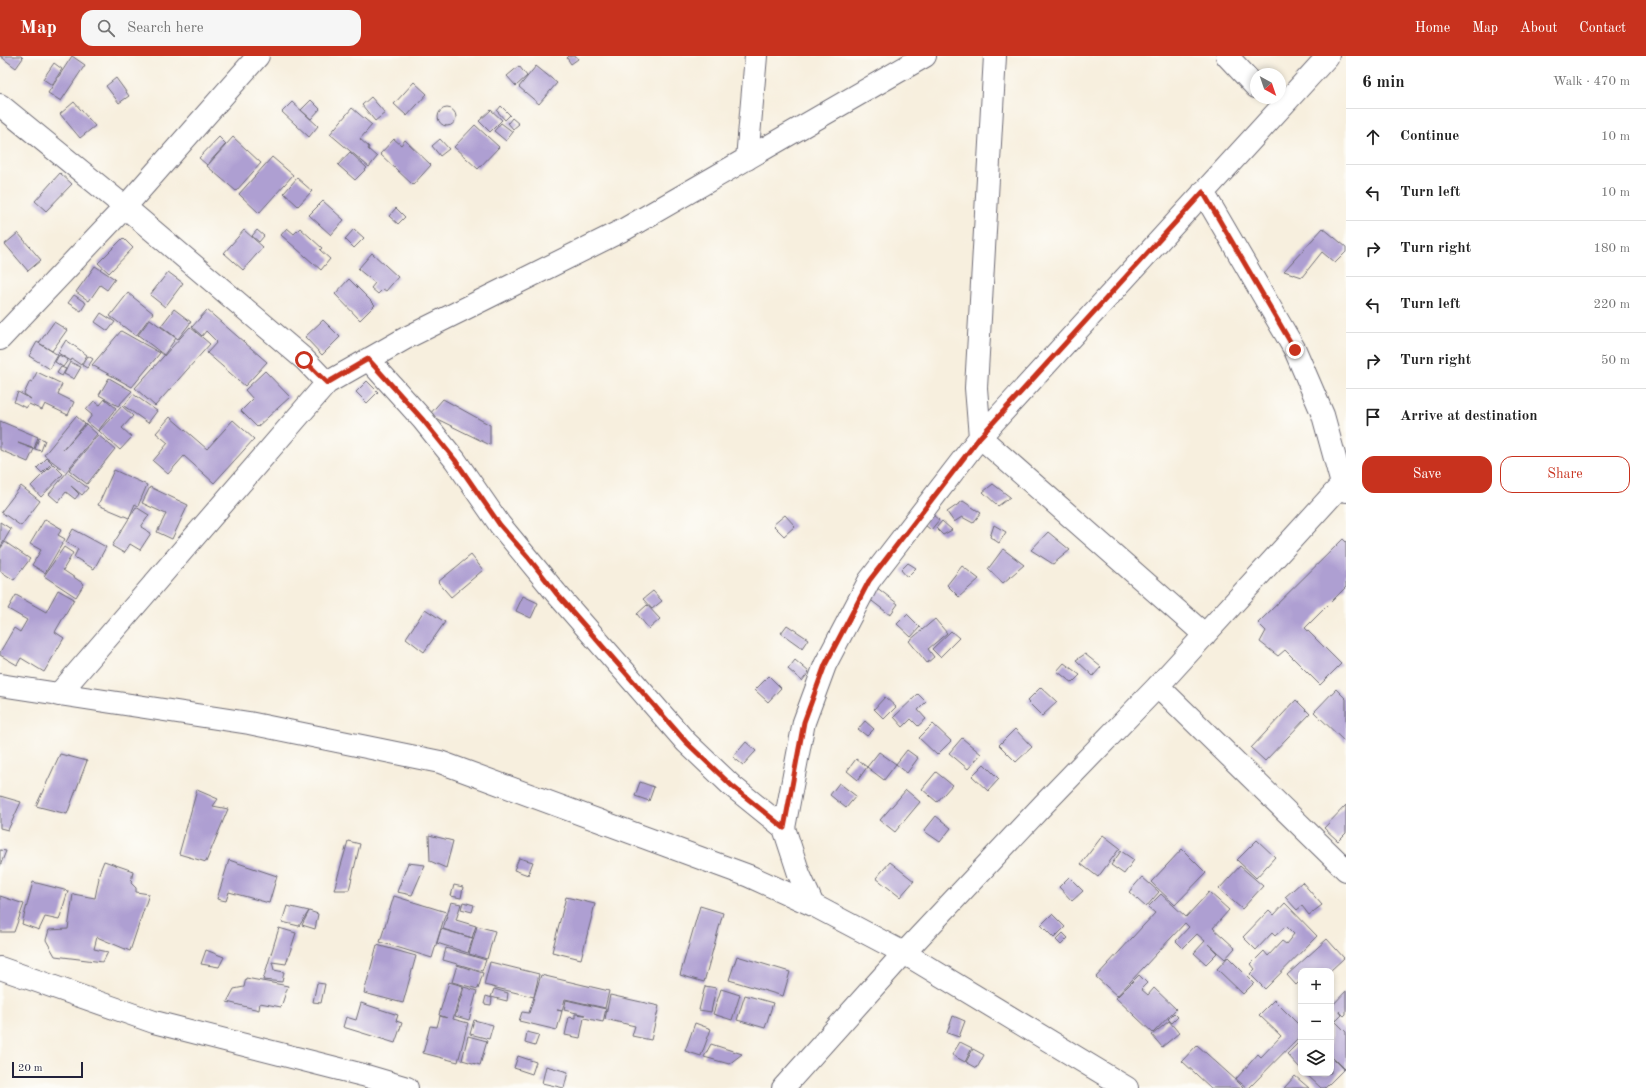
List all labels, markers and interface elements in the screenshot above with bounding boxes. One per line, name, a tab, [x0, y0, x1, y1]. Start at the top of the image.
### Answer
search box	[81, 10, 361, 46]
icon: search	[95, 17, 117, 39]
text: Map	[20, 19, 57, 38]
text: Search here	[127, 21, 204, 36]
text: Home	[1415, 21, 1450, 35]
text: Map	[1472, 21, 1498, 35]
text: About	[1520, 21, 1557, 35]
text: Contact	[1579, 21, 1626, 35]
north arrow	[1250, 68, 1286, 104]
text: 6 min	[1362, 74, 1405, 91]
text: Walk · 470 m	[1553, 75, 1630, 88]
icon: ahead	[1362, 126, 1384, 148]
text: Continue	[1400, 129, 1459, 144]
text: 10 m	[1601, 130, 1630, 143]
icon: left	[1362, 182, 1384, 204]
text: Turn left	[1400, 185, 1460, 200]
text: 10 m	[1601, 186, 1630, 199]
icon: right	[1362, 238, 1384, 260]
text: Turn right	[1400, 241, 1471, 256]
text: 180 m	[1593, 242, 1630, 255]
icon: left	[1362, 294, 1384, 316]
text: Turn left	[1400, 297, 1460, 312]
text: 220 m	[1593, 298, 1630, 311]
route end	[1286, 341, 1304, 359]
icon: right	[1362, 350, 1384, 372]
route start	[295, 351, 313, 369]
text: Turn right	[1400, 353, 1471, 368]
text: 50 m	[1601, 354, 1630, 367]
icon: arrive	[1362, 406, 1384, 428]
text: Arrive at destination	[1400, 409, 1538, 424]
button: Save	[1362, 456, 1492, 493]
button: Share	[1500, 456, 1630, 493]
map controls	[1298, 968, 1334, 1076]
button: +	[1298, 968, 1334, 1004]
button: −	[1298, 1004, 1334, 1040]
button: layers	[1298, 1040, 1334, 1076]
scale bar	[12, 1060, 83, 1079]
text: 20 m	[18, 1063, 43, 1074]

